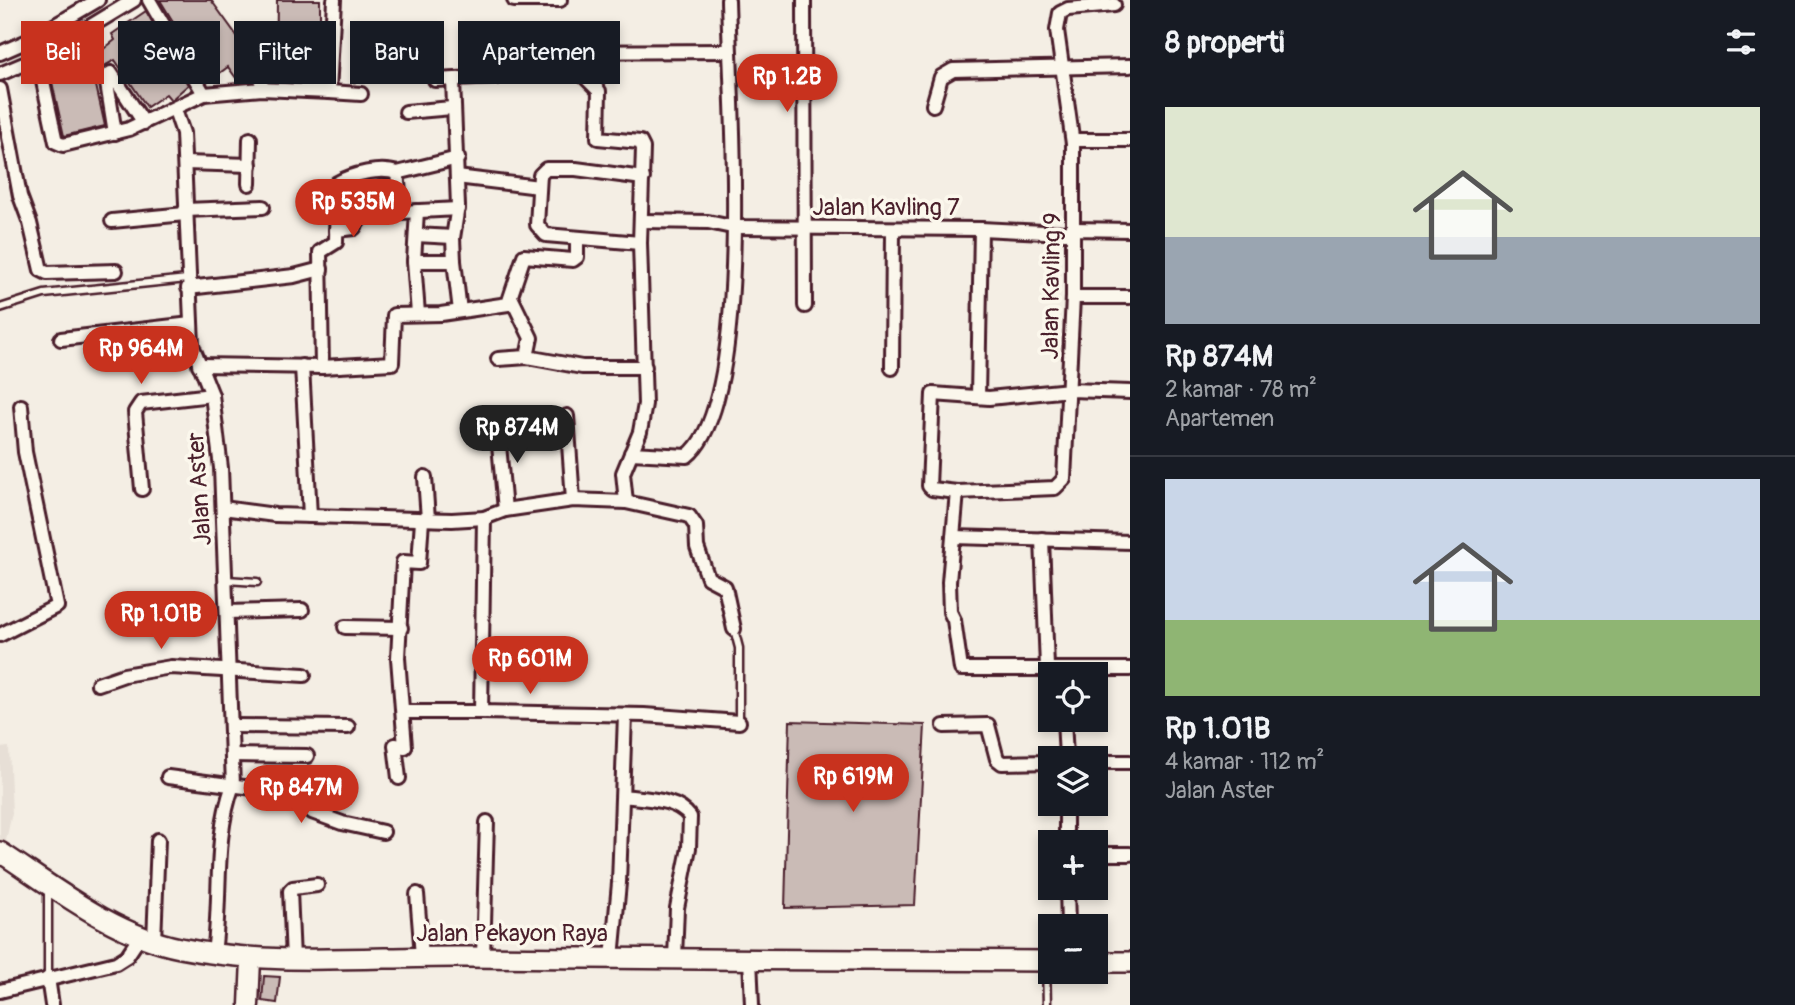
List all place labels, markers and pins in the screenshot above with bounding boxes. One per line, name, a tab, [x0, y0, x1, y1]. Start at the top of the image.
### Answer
pin: Rp 1.2B	[722, 54, 852, 114]
pin: Rp 535M	[288, 180, 418, 239]
pin: Rp 964M	[76, 326, 206, 386]
pin: Rp 874M	[452, 406, 582, 465]
pin: Rp 1.01B	[89, 592, 233, 651]
pin: Rp 601M	[465, 636, 595, 696]
pin: Rp 619M	[788, 754, 918, 814]
pin: Rp 847M	[236, 766, 366, 825]

